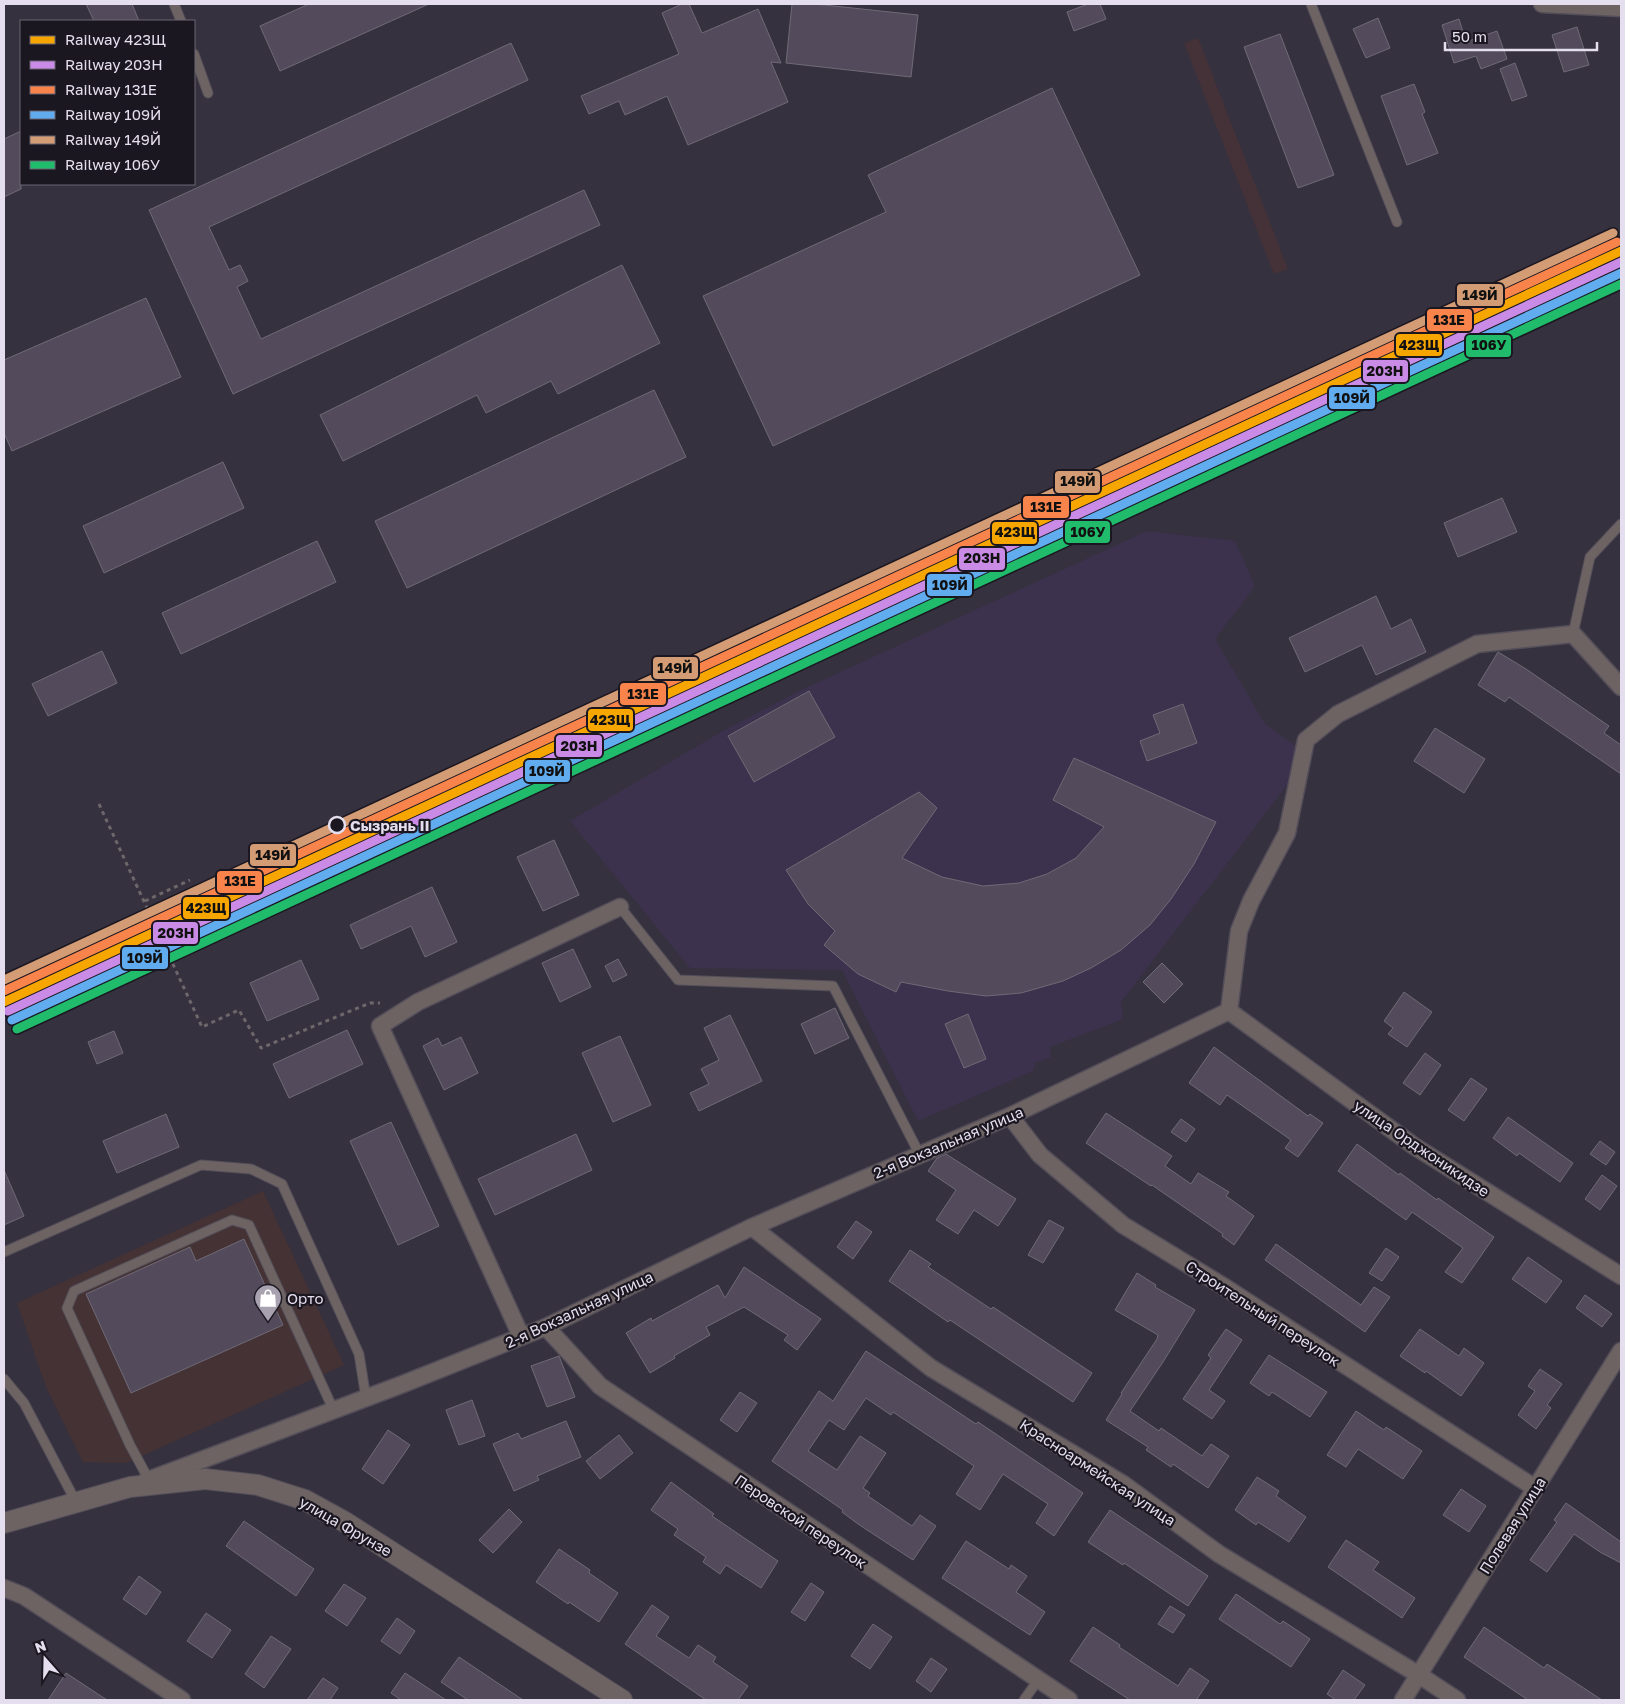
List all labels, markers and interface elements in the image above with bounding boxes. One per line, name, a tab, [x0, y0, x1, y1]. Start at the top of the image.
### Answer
legend	[20, 20, 195, 185]
scale bar	[1445, 20, 1598, 52]
text: 50 m	[1452, 27, 1487, 45]
text: Railway 423Щ	[65, 30, 166, 48]
text: Railway 203Н	[65, 55, 163, 73]
text: Railway 131Е	[65, 80, 157, 98]
text: Railway 109Й	[65, 105, 161, 123]
text: Railway 149Й	[65, 130, 161, 148]
text: Railway 106У	[65, 155, 160, 173]
line badge: 149Й	[1456, 283, 1504, 307]
text: 149Й	[1462, 286, 1498, 303]
line badge: 131Е	[1426, 308, 1473, 332]
text: 131Е	[1433, 311, 1465, 328]
line badge: 423Щ	[1395, 333, 1443, 357]
line badge: 106У	[1465, 334, 1512, 358]
text: 423Щ	[1399, 336, 1440, 353]
text: 106У	[1471, 336, 1507, 353]
line badge: 203Н	[1362, 359, 1409, 383]
text: 203Н	[1367, 362, 1403, 379]
line badge: 109Й	[1328, 386, 1376, 410]
text: 109Й	[1334, 389, 1370, 406]
line badge: 149Й	[1054, 470, 1101, 494]
text: 149Й	[1060, 472, 1096, 489]
line badge: 131Е	[1022, 495, 1070, 519]
text: 131Е	[1030, 498, 1062, 515]
line badge: 106У	[1064, 520, 1111, 544]
line badge: 423Щ	[991, 521, 1038, 545]
text: 423Щ	[995, 523, 1036, 540]
text: 106У	[1070, 523, 1106, 540]
line badge: 203Н	[958, 547, 1006, 571]
text: 203Н	[964, 549, 1000, 566]
line badge: 109Й	[926, 573, 973, 597]
text: 109Й	[932, 576, 968, 593]
line badge: 149Й	[652, 656, 699, 680]
text: 149Й	[657, 659, 693, 676]
line badge: 131Е	[619, 682, 667, 706]
text: 131Е	[627, 685, 659, 702]
line badge: 423Щ	[587, 708, 634, 732]
text: 423Щ	[590, 711, 631, 728]
line badge: 203Н	[555, 734, 603, 758]
text: 203Н	[561, 737, 597, 754]
line badge: 109Й	[524, 759, 571, 783]
text: 109Й	[529, 762, 565, 779]
marker: Сызрань II	[328, 816, 346, 834]
place label: Сызрань II	[350, 816, 430, 834]
line badge: 149Й	[249, 843, 297, 867]
text: 149Й	[255, 846, 291, 863]
line badge: 131Е	[216, 870, 263, 894]
text: 131Е	[224, 872, 256, 889]
line badge: 423Щ	[182, 896, 230, 920]
text: 423Щ	[186, 899, 227, 916]
line badge: 203Н	[152, 921, 199, 945]
text: 203Н	[158, 924, 194, 941]
line badge: 109Й	[121, 946, 169, 970]
text: 109Й	[127, 949, 163, 966]
street label: улица Орджоникидзе	[1351, 1096, 1493, 1200]
street label: 2-я Вокзальная улица	[870, 1102, 1026, 1182]
street label: Строительный переулок	[1183, 1256, 1344, 1370]
street label: 2-я Вокзальная улица	[502, 1267, 656, 1351]
shop icon: Орто	[253, 1283, 283, 1322]
place label: Орто	[287, 1289, 323, 1307]
street label: Красноармейская улица	[1017, 1415, 1179, 1529]
street label: Перовской переулок	[732, 1470, 871, 1572]
street label: Полевая улица	[1475, 1473, 1549, 1577]
street label: улица Фрунзе	[297, 1492, 396, 1560]
north arrow	[20, 1634, 70, 1684]
text: N	[32, 1637, 48, 1656]

